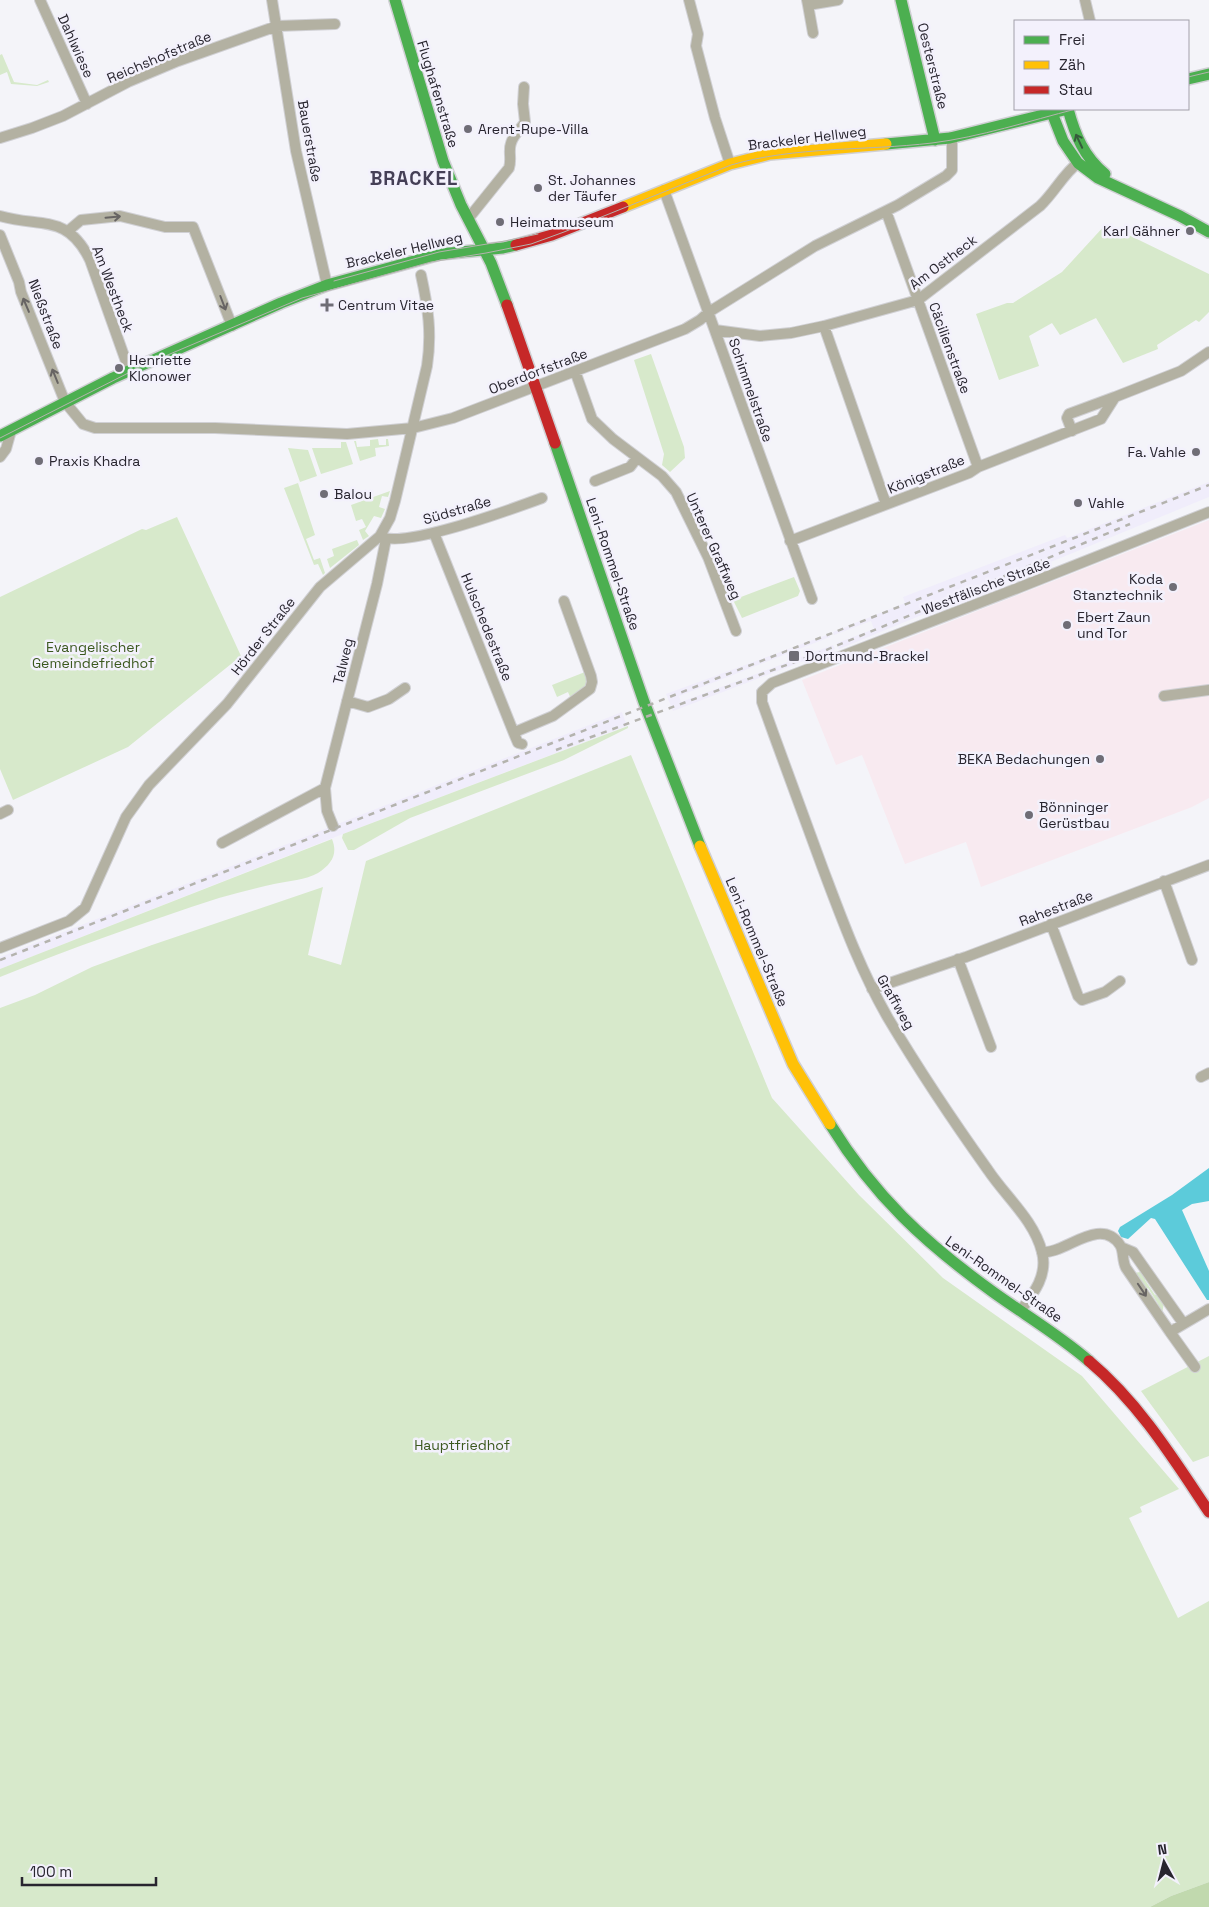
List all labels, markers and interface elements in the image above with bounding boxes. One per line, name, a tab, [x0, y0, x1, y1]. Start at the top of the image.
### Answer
street label: Dahlwiese	[54, 11, 98, 81]
legend	[1014, 20, 1189, 110]
street label: Oesterstraße	[914, 21, 952, 111]
street label: Reichshofstraße	[104, 27, 214, 87]
text: Frei	[1059, 30, 1085, 49]
street label: Flughafenstraße	[413, 38, 463, 150]
text: Zäh	[1059, 55, 1085, 74]
text: Stau	[1059, 80, 1093, 99]
street label: Bauerstraße	[294, 99, 326, 183]
place label: Arent-Rupe-Villa	[478, 120, 588, 138]
street label: Brackeler Hellweg	[747, 122, 867, 154]
marker: Arent-Rupe-Villa	[462, 123, 474, 135]
one-way arrow	[1074, 134, 1083, 149]
district label: BRACKEL	[370, 166, 458, 191]
place label: St. Johannes der Täufer	[548, 171, 636, 205]
marker: St. Johannes der Täufer	[532, 182, 544, 194]
one-way arrow	[104, 212, 120, 221]
place label: Heimatmuseum	[510, 213, 614, 231]
marker: Heimatmuseum	[494, 216, 506, 228]
place label: Karl Gähner	[1103, 222, 1180, 240]
marker: Karl Gähner	[1184, 225, 1196, 237]
street label: Brackeler Hellweg	[344, 228, 464, 272]
street label: Am Ostheck	[906, 230, 981, 293]
street label: Am Westheck	[88, 243, 138, 335]
street label: Nießstraße	[24, 276, 68, 352]
one-way arrow	[219, 295, 228, 310]
place label: Centrum Vitae	[338, 296, 434, 314]
one-way arrow	[21, 298, 30, 313]
marker: Centrum Vitae	[320, 298, 334, 312]
street label: Cäcilienstraße	[925, 300, 975, 396]
street label: Schimmelstraße	[725, 336, 777, 444]
street label: Oberdorfstraße	[486, 344, 590, 398]
place label: Henriette Klonower	[129, 351, 191, 385]
marker: Henriette Klonower	[113, 362, 125, 374]
one-way arrow	[50, 369, 59, 384]
place label: Fa. Vahle	[1127, 443, 1186, 461]
marker: Fa. Vahle	[1190, 446, 1202, 458]
street label: Königstraße	[885, 450, 967, 498]
place label: Praxis Khadra	[49, 452, 140, 470]
marker: Praxis Khadra	[33, 455, 45, 467]
place label: Balou	[334, 485, 372, 503]
marker: Balou	[318, 488, 330, 500]
street label: Unterer Graffweg	[682, 490, 746, 602]
street label: Südstraße	[421, 492, 493, 528]
place label: Vahle	[1088, 494, 1125, 512]
street label: Leni-Rommel-Straße	[582, 495, 644, 633]
marker: Vahle	[1072, 497, 1084, 509]
street label: Westfälische Straße	[919, 553, 1053, 619]
street label: Hulschedestraße	[457, 570, 517, 684]
place label: Koda Stanztechnik	[1073, 570, 1163, 604]
marker: Koda Stanztechnik	[1167, 581, 1179, 593]
street label: Hörder Straße	[227, 593, 299, 679]
place label: Ebert Zaun und Tor	[1077, 608, 1151, 642]
marker: Ebert Zaun und Tor	[1061, 619, 1073, 631]
street label: Talweg	[329, 636, 357, 686]
park label: Evangelischer Gemeindefriedhof	[32, 638, 154, 672]
place label: Dortmund-Brackel	[805, 647, 929, 665]
marker: Dortmund-Brackel	[787, 649, 801, 663]
place label: BEKA Bedachungen	[958, 750, 1090, 768]
marker: BEKA Bedachungen	[1094, 753, 1106, 765]
place label: Bönninger Gerüstbau	[1039, 798, 1110, 832]
marker: Bönninger Gerüstbau	[1023, 809, 1035, 821]
street label: Leni-Rommel-Straße	[722, 874, 792, 1010]
street label: Rahestraße	[1017, 886, 1095, 930]
street label: Graffweg	[873, 971, 919, 1033]
street label: Leni-Rommel-Straße	[942, 1232, 1066, 1326]
one-way arrow	[1137, 1283, 1147, 1297]
park label: Hauptfriedhof	[414, 1436, 510, 1454]
north arrow	[1139, 1837, 1189, 1887]
text: N	[1157, 1840, 1168, 1859]
scale bar	[22, 1854, 156, 1886]
text: 100 m	[30, 1862, 72, 1881]

